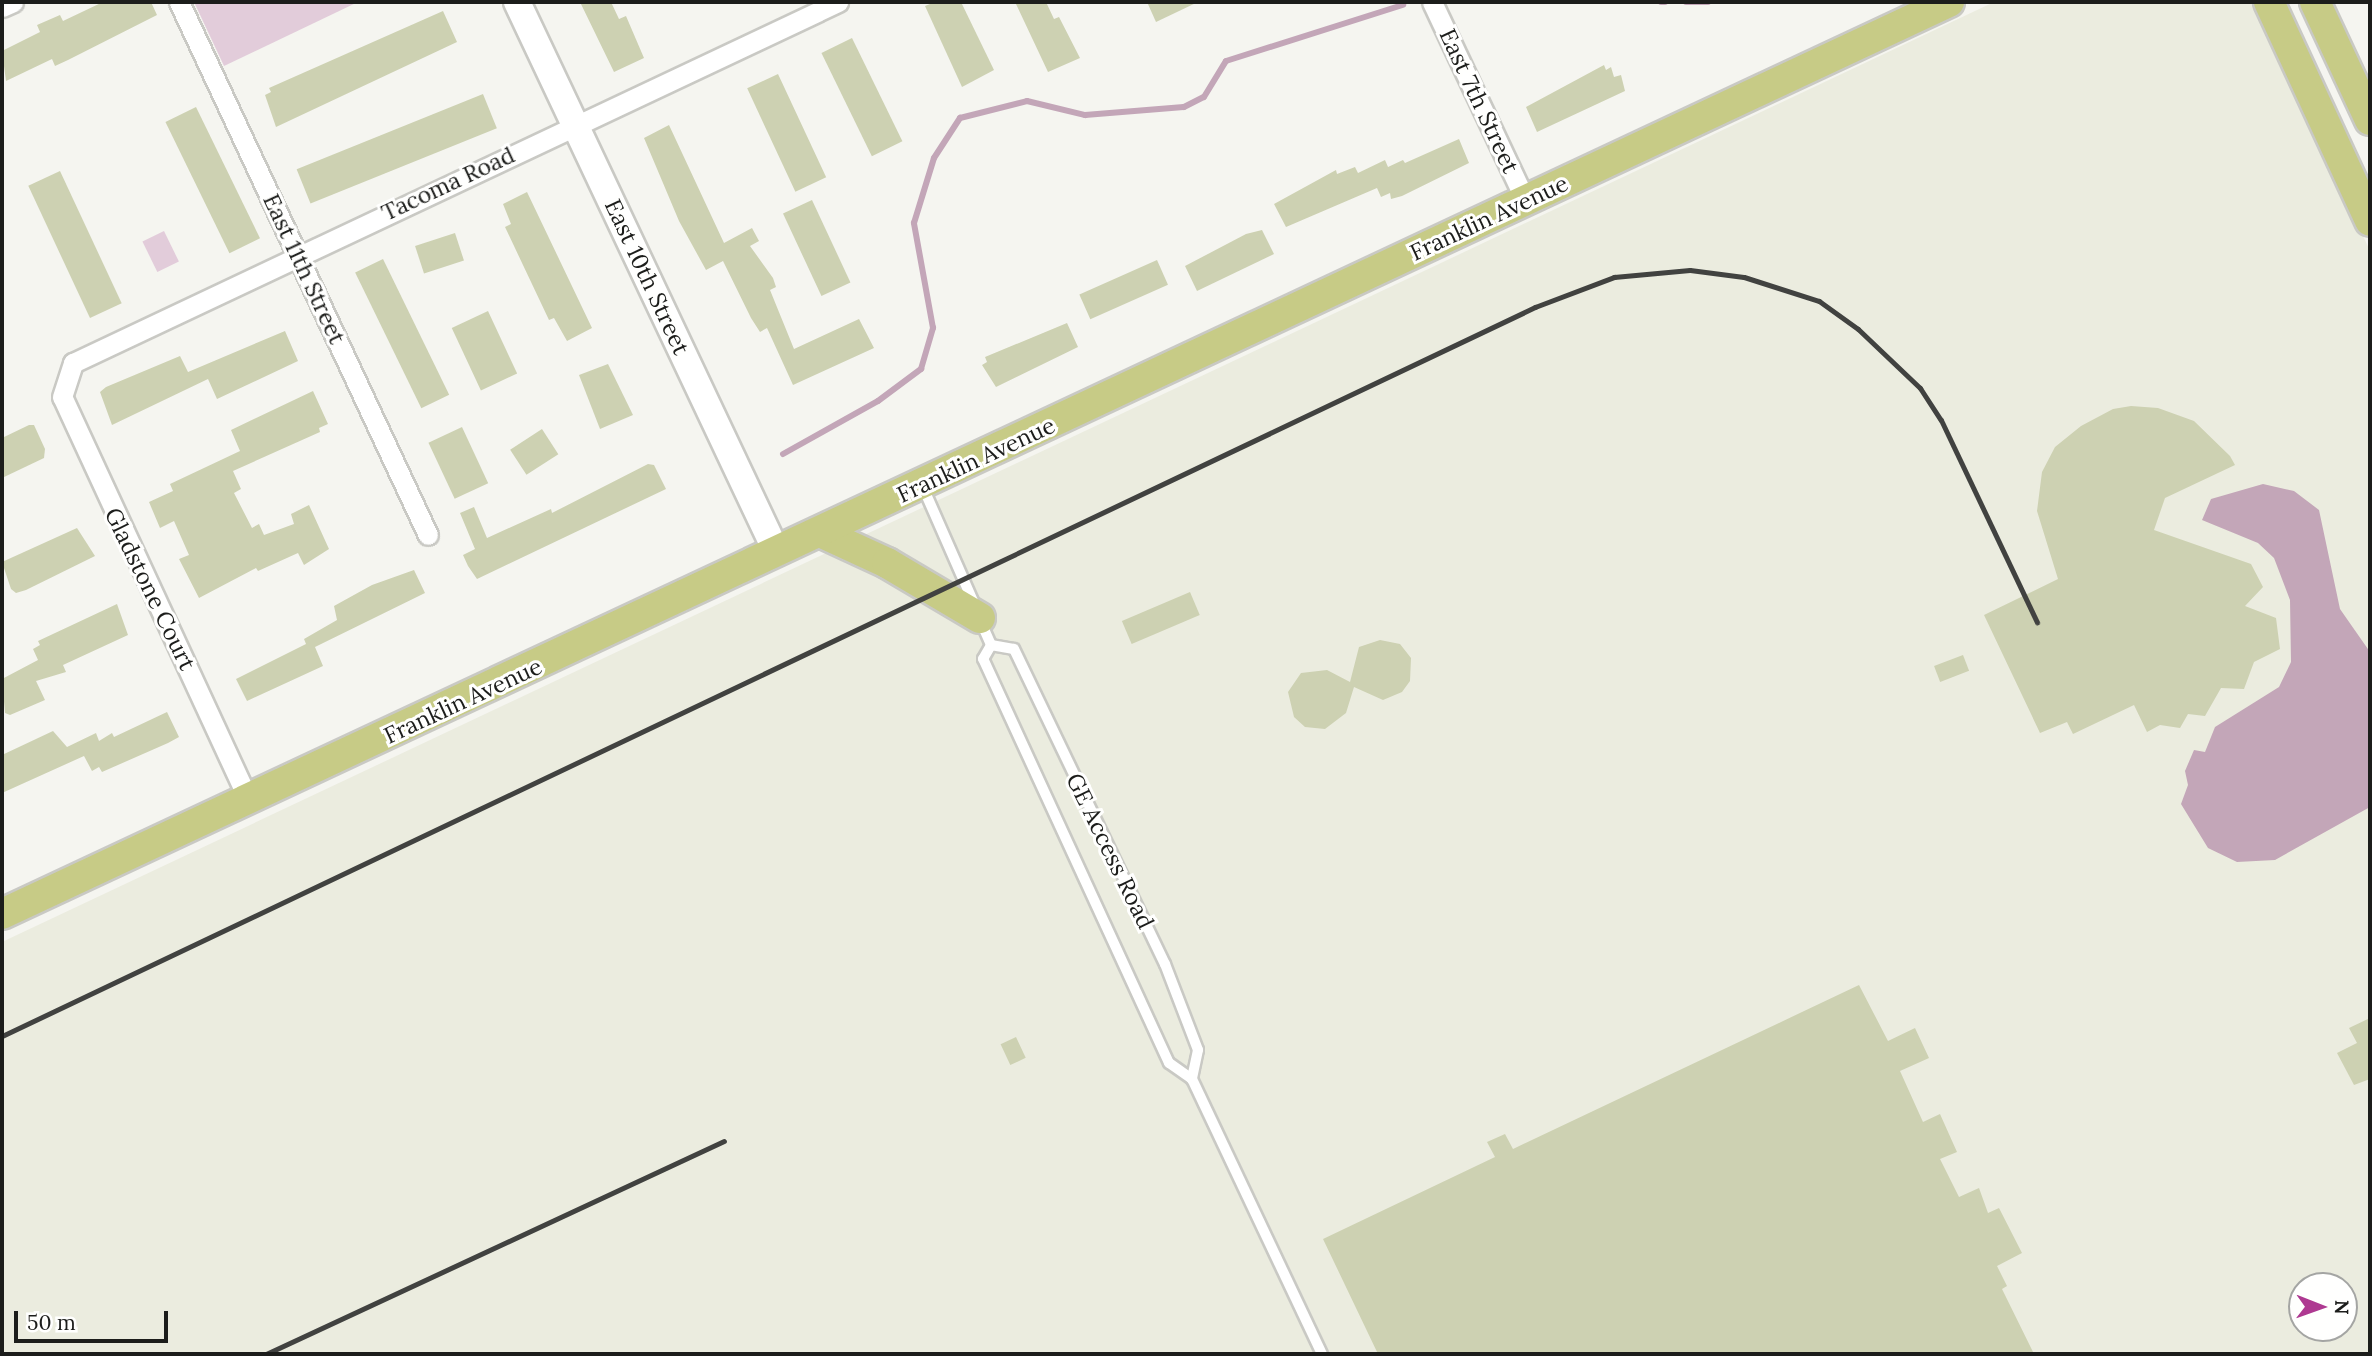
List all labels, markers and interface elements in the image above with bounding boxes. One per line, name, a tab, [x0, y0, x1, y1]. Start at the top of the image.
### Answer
street label: East 7th Street	[1433, 24, 1525, 178]
street label: Tacoma Road	[377, 141, 519, 227]
street label: Franklin Avenue	[1406, 169, 1572, 267]
street label: East 11th Street	[257, 190, 351, 348]
street label: East 10th Street	[599, 195, 695, 359]
street label: Franklin Avenue	[893, 411, 1059, 509]
street label: Gladstone Court	[99, 503, 201, 675]
street label: Franklin Avenue	[380, 652, 546, 750]
street label: GE Access Road	[1060, 769, 1160, 933]
north arrow	[2288, 1272, 2358, 1342]
scale bar	[18, 1296, 172, 1340]
text: N	[2330, 1300, 2354, 1315]
text: 50 m	[27, 1309, 76, 1336]

